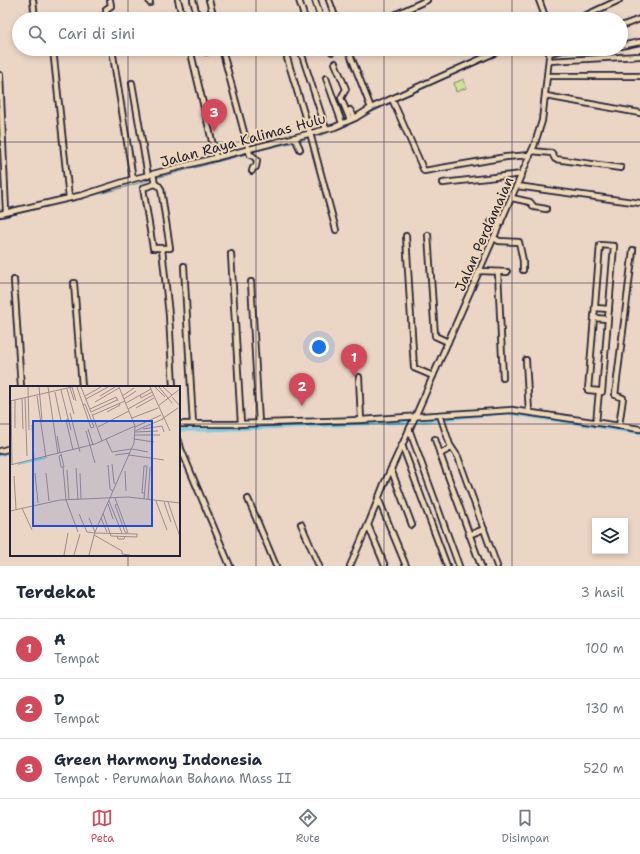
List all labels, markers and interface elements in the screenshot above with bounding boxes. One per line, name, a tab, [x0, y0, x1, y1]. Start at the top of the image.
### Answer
search box	[12, 12, 628, 56]
icon: search	[26, 23, 48, 45]
text: Cari di sini	[58, 24, 135, 44]
pin: 3	[201, 99, 227, 132]
street label: Jalan Raya Kalimas Hulu	[158, 109, 328, 171]
street label: Jalan Perdamaian	[451, 173, 518, 294]
your location	[309, 337, 329, 357]
pin: 1	[341, 344, 367, 377]
pin: 2	[289, 373, 315, 406]
inset map	[10, 386, 180, 556]
map controls	[592, 518, 628, 554]
button: layers	[592, 518, 628, 554]
text: Terdekat	[16, 581, 96, 603]
text: 3 hasil	[581, 584, 624, 601]
text: A	[54, 630, 66, 650]
text: 1	[26, 640, 32, 657]
text: 100 m	[585, 640, 624, 657]
text: Tempat	[54, 650, 100, 667]
text: D	[54, 690, 65, 710]
text: 2	[24, 700, 34, 717]
text: 130 m	[586, 700, 624, 717]
text: Tempat	[54, 710, 100, 727]
text: Green Harmony Indonesia	[54, 750, 262, 770]
text: 3	[24, 760, 34, 777]
text: 520 m	[583, 760, 624, 777]
text: Tempat · Perumahan Bahana Mass II	[54, 770, 291, 787]
tab: Peta	[91, 807, 114, 846]
tab: Rute	[296, 807, 320, 846]
tab: Disimpan	[502, 807, 549, 846]

